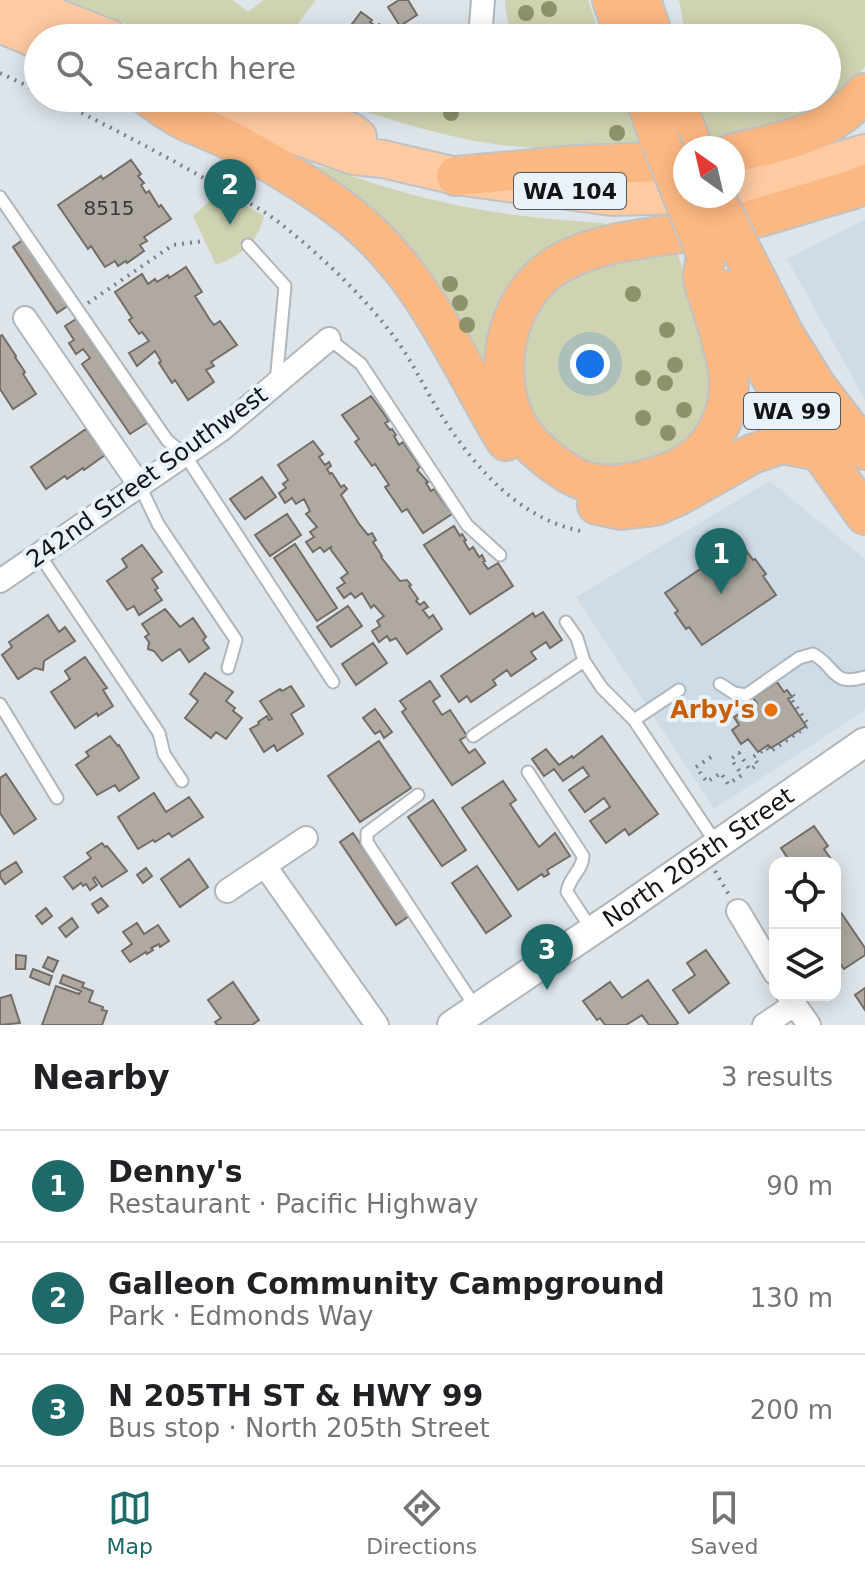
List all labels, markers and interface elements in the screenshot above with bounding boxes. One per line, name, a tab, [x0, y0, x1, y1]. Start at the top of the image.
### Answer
search box	[24, 24, 841, 112]
icon: search	[52, 46, 96, 90]
text: Search here	[116, 51, 296, 86]
north arrow	[673, 136, 745, 208]
pin: 2	[204, 159, 256, 225]
road number: WA 104	[514, 173, 626, 209]
house number: 8515	[84, 196, 134, 220]
your location	[570, 344, 610, 384]
street label: 242nd Street Southwest	[21, 380, 273, 574]
road number: WA 99	[744, 393, 840, 429]
pin: 1	[695, 528, 747, 594]
place label: Arby's	[670, 696, 755, 724]
marker: Arby's	[762, 701, 780, 719]
street label: North 205th Street	[598, 782, 799, 933]
map controls	[769, 857, 841, 1001]
button: locate	[769, 857, 841, 929]
pin: 3	[521, 924, 573, 990]
button: layers	[769, 929, 841, 1001]
text: Nearby	[32, 1057, 170, 1097]
text: 3 results	[721, 1062, 833, 1092]
text: Denny's	[108, 1154, 243, 1189]
text: 1	[49, 1171, 67, 1201]
text: 90 m	[766, 1171, 833, 1201]
text: Restaurant · Pacific Highway	[108, 1189, 478, 1219]
text: Galleon Community Campground	[108, 1266, 665, 1301]
text: 2	[49, 1283, 67, 1313]
text: 130 m	[750, 1283, 833, 1313]
text: Park · Edmonds Way	[108, 1301, 373, 1331]
text: N 205TH ST & HWY 99	[108, 1378, 483, 1413]
text: 3	[49, 1395, 67, 1425]
text: 200 m	[750, 1395, 833, 1425]
text: Bus stop · North 205th Street	[108, 1413, 490, 1443]
tab: Map	[107, 1486, 153, 1559]
tab: Directions	[366, 1486, 477, 1559]
tab: Saved	[690, 1486, 758, 1559]

